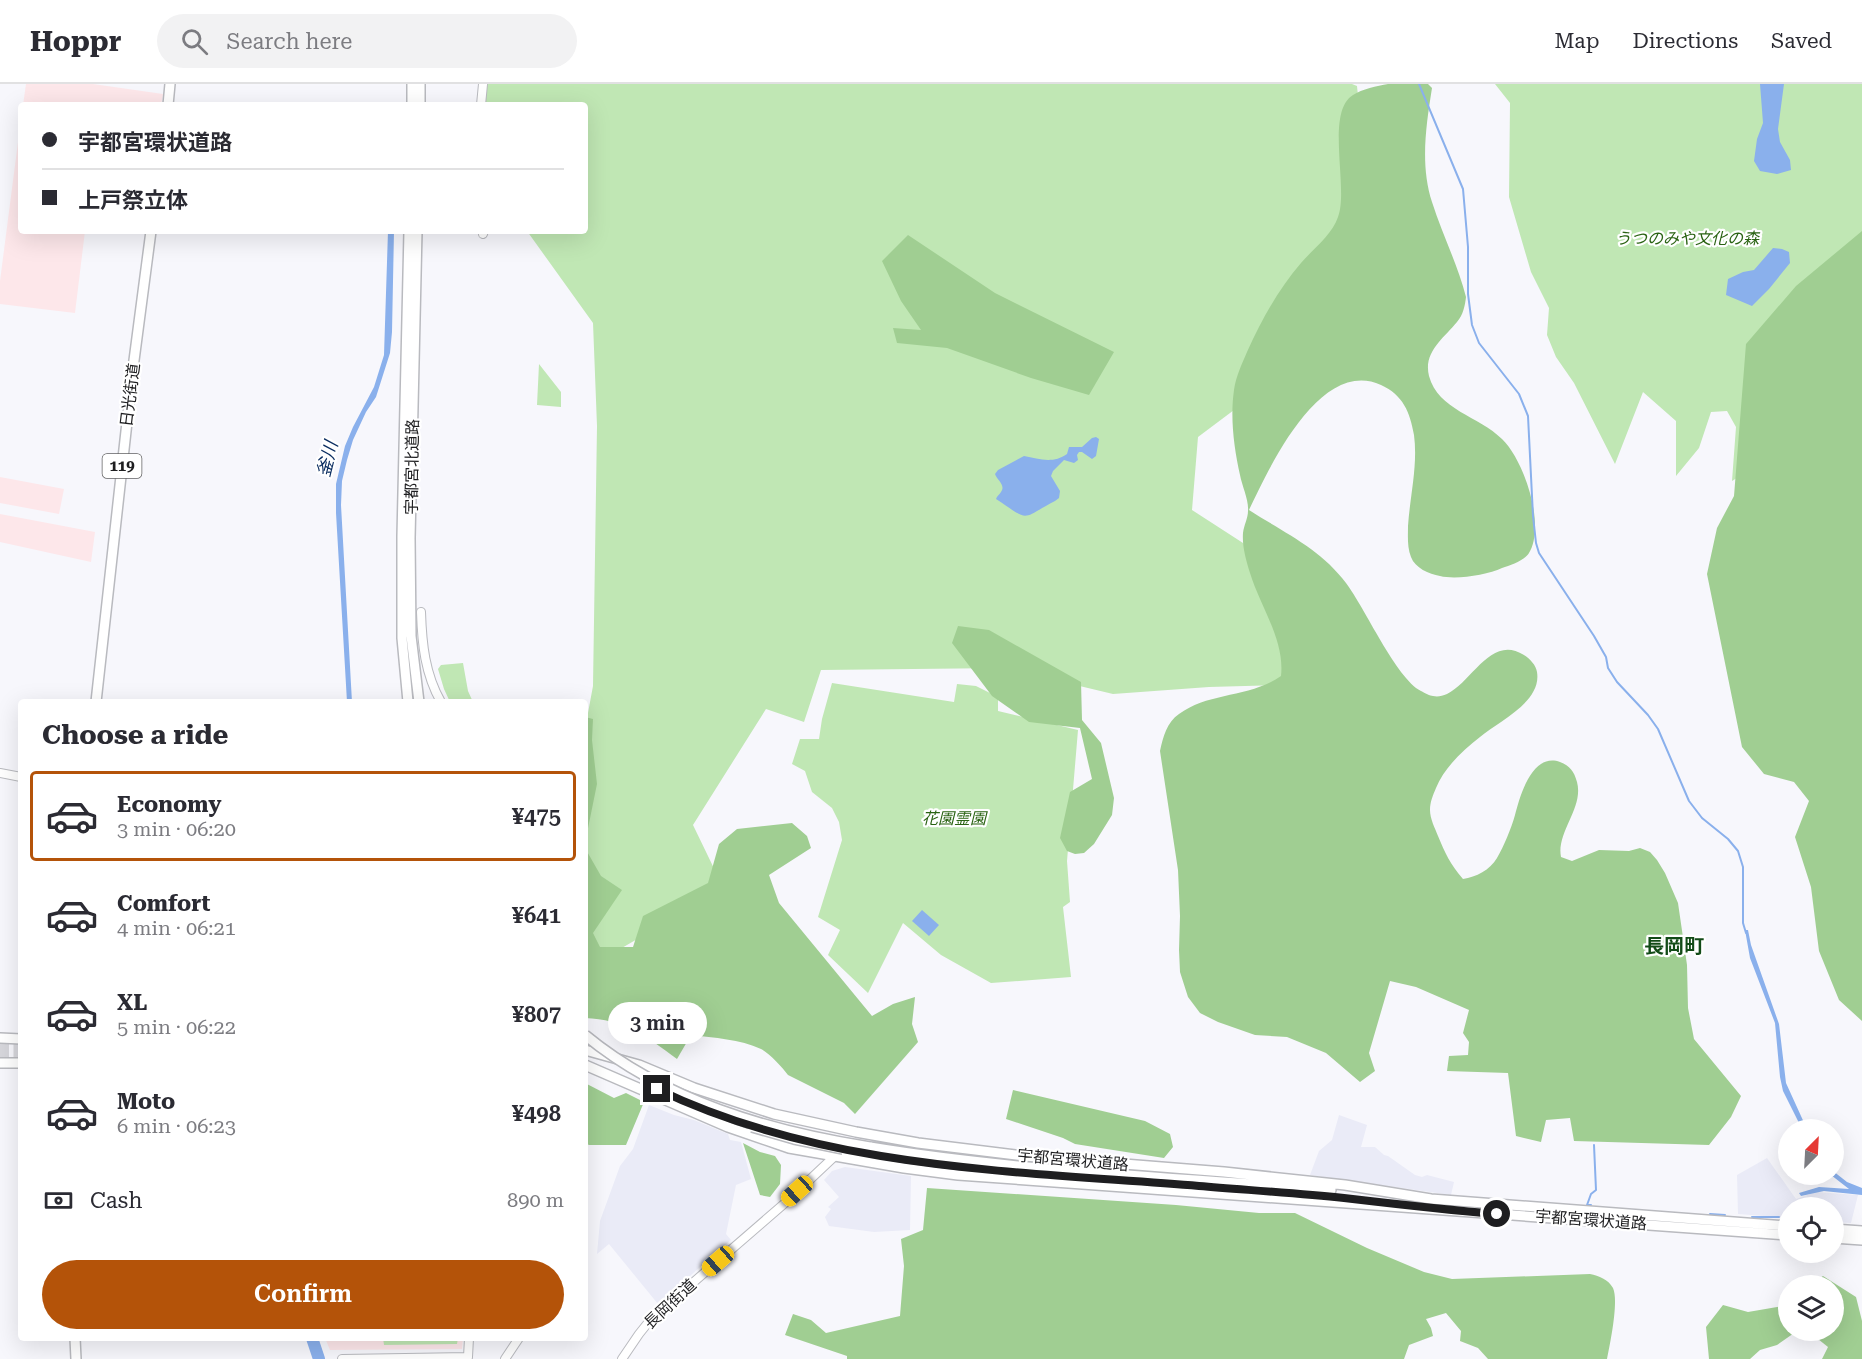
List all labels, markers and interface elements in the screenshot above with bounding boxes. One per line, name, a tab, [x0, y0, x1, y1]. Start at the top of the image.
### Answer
search box	[157, 14, 577, 68]
text: Hoppr	[30, 25, 121, 58]
icon: search	[178, 25, 211, 58]
text: Search here	[226, 29, 352, 54]
text: Map	[1555, 29, 1599, 53]
text: Directions	[1632, 29, 1738, 53]
text: Saved	[1771, 29, 1832, 53]
text: 宇都宮環状道路	[78, 130, 232, 155]
text: 上戸祭立体	[78, 188, 188, 213]
park label: うつのみや文化の森	[1615, 229, 1761, 248]
street label: 日光街道	[117, 362, 143, 428]
street label: 宇都宮北道路	[402, 419, 422, 515]
water label: 釜川	[312, 437, 342, 479]
road number: 119	[102, 454, 142, 478]
text: Choose a ride	[42, 719, 228, 751]
icon: car	[45, 789, 99, 843]
text: Economy	[117, 792, 221, 817]
text: ¥475	[512, 804, 561, 829]
park label: 花園霊園	[922, 809, 988, 828]
text: 3 min · 06:20	[117, 817, 236, 841]
icon: car	[45, 888, 99, 942]
text: Comfort	[117, 891, 210, 916]
text: ¥641	[512, 903, 561, 928]
text: 4 min · 06:21	[117, 916, 236, 940]
district label: 長岡町	[1644, 934, 1704, 958]
icon: car	[45, 987, 99, 1041]
text: XL	[117, 990, 147, 1015]
text: ¥807	[512, 1002, 561, 1027]
callout: 3 min	[608, 1002, 706, 1044]
text: 3 min	[630, 1011, 685, 1035]
text: 5 min · 06:22	[117, 1015, 236, 1039]
route end	[643, 1075, 670, 1102]
icon: car	[45, 1086, 99, 1140]
text: Moto	[117, 1089, 175, 1114]
text: ¥498	[512, 1101, 561, 1126]
text: 6 min · 06:23	[117, 1114, 236, 1138]
north arrow	[1778, 1119, 1844, 1185]
map controls	[1778, 1119, 1844, 1341]
street label: 宇都宮環状道路	[1016, 1146, 1130, 1174]
car	[778, 1172, 816, 1210]
icon: cash	[42, 1184, 75, 1217]
text: Cash	[90, 1188, 142, 1213]
text: 890 m	[507, 1188, 564, 1212]
button: locate	[1778, 1197, 1844, 1263]
route start	[1483, 1200, 1510, 1227]
street label: 宇都宮環状道路	[1534, 1207, 1648, 1233]
car	[699, 1242, 737, 1280]
button: Confirm	[42, 1260, 564, 1329]
street label: 長岡街道	[640, 1275, 700, 1333]
button: layers	[1778, 1275, 1844, 1341]

